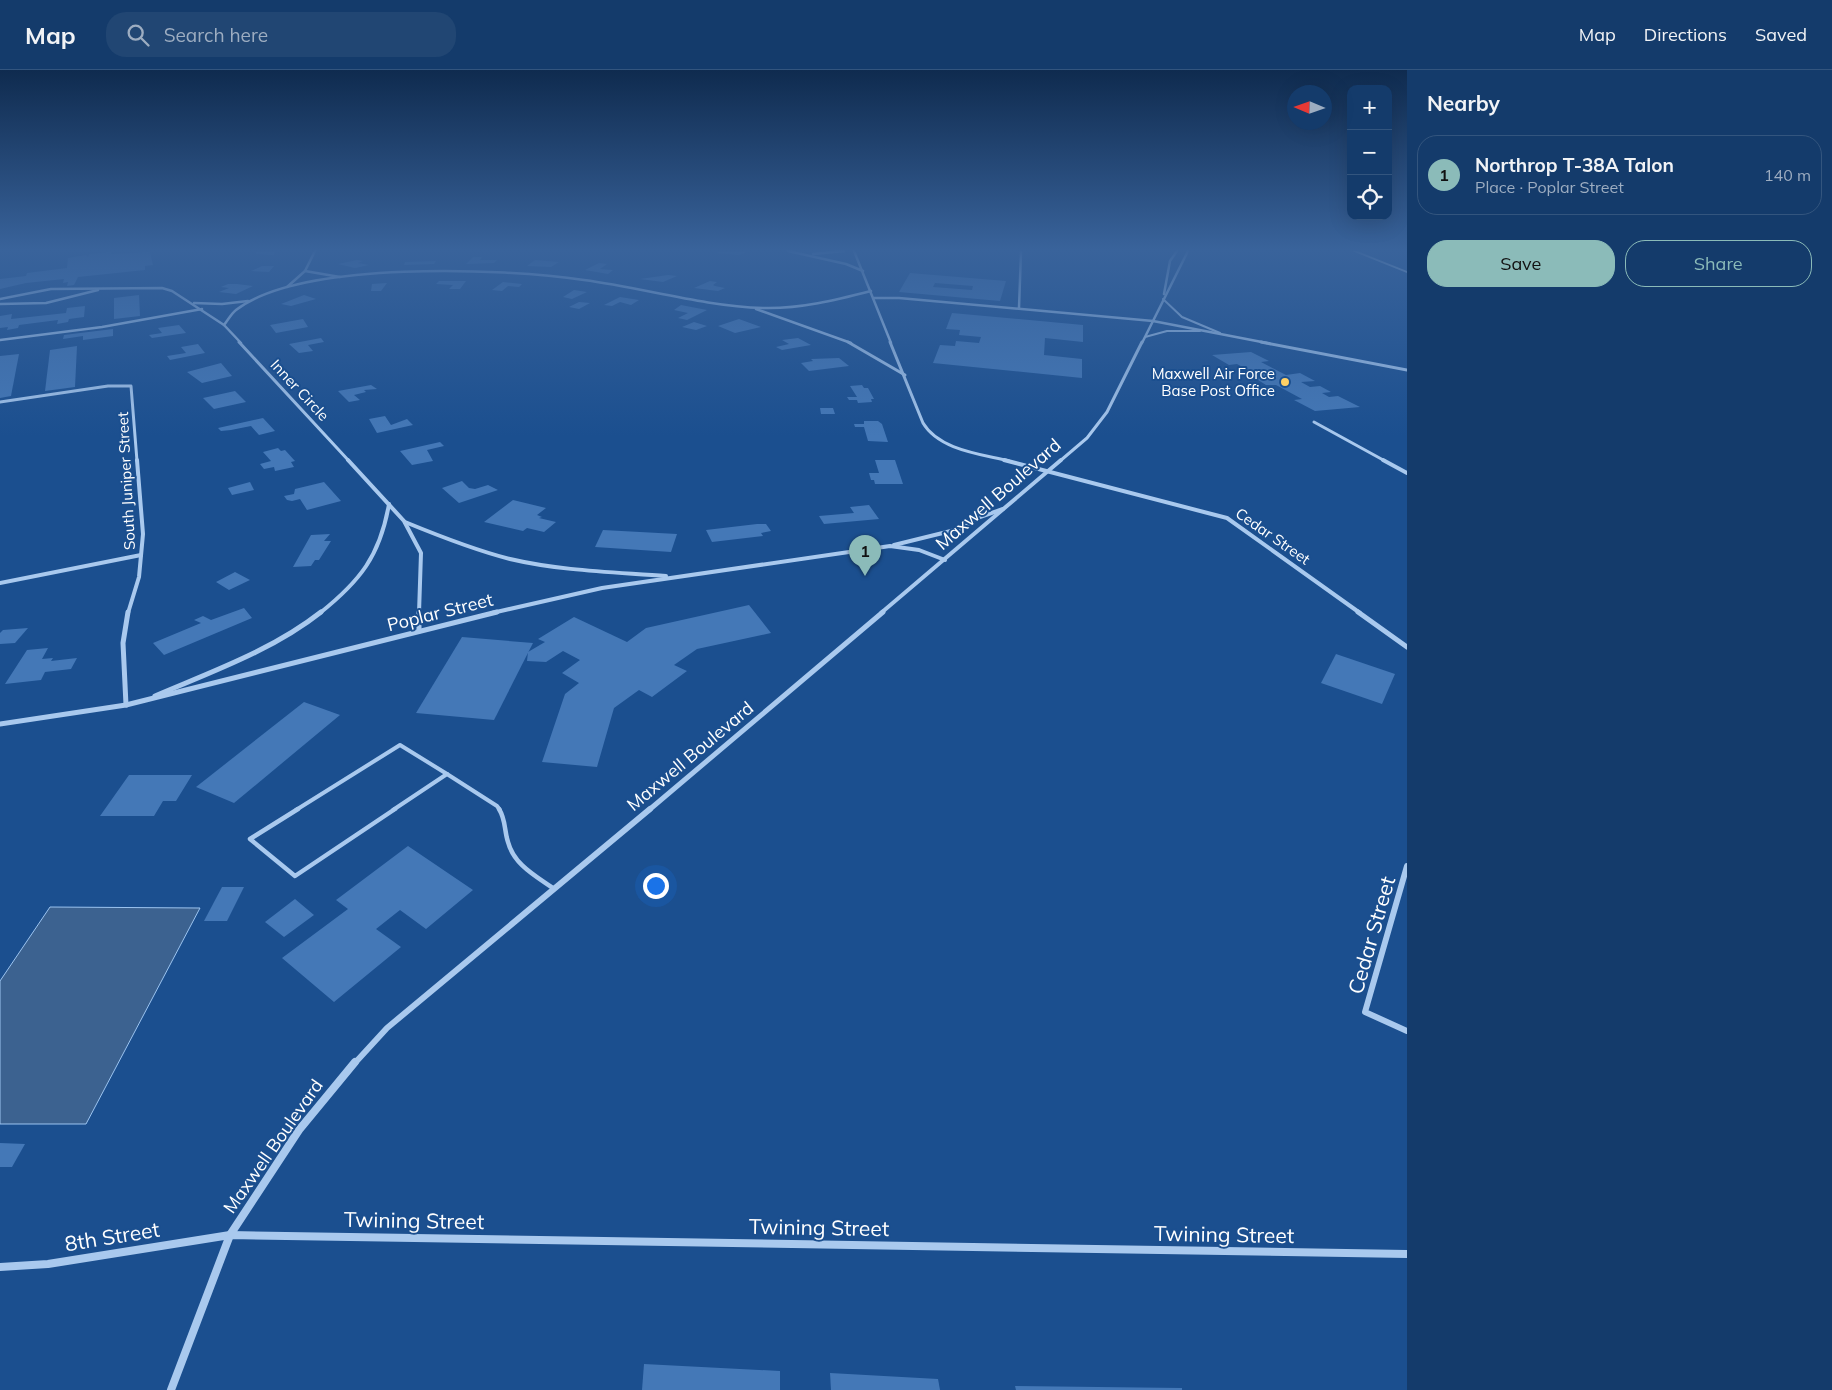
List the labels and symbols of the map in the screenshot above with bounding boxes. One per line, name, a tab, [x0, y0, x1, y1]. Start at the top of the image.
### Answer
north arrow	[1287, 85, 1332, 130]
street label: Inner Circle	[267, 355, 333, 425]
place label: Maxwell Air Force Base Post Office	[1152, 364, 1275, 400]
marker: Maxwell Air Force Base Post Office	[1279, 376, 1291, 388]
street label: South Juniper Street	[113, 411, 139, 551]
street label: Maxwell Boulevard	[931, 433, 1065, 555]
street label: Cedar Street	[1232, 503, 1314, 569]
pin: 1	[849, 535, 881, 576]
street label: Poplar Street	[385, 588, 495, 636]
street label: Maxwell Boulevard	[622, 696, 758, 816]
your location	[643, 873, 669, 899]
street label: Cedar Street	[1342, 873, 1400, 997]
street label: Maxwell Boulevard	[218, 1074, 328, 1218]
street label: Twining Street	[344, 1206, 484, 1234]
street label: Twining Street	[749, 1213, 889, 1241]
street label: 8th Street	[63, 1216, 161, 1256]
street label: Twining Street	[1154, 1220, 1294, 1248]

